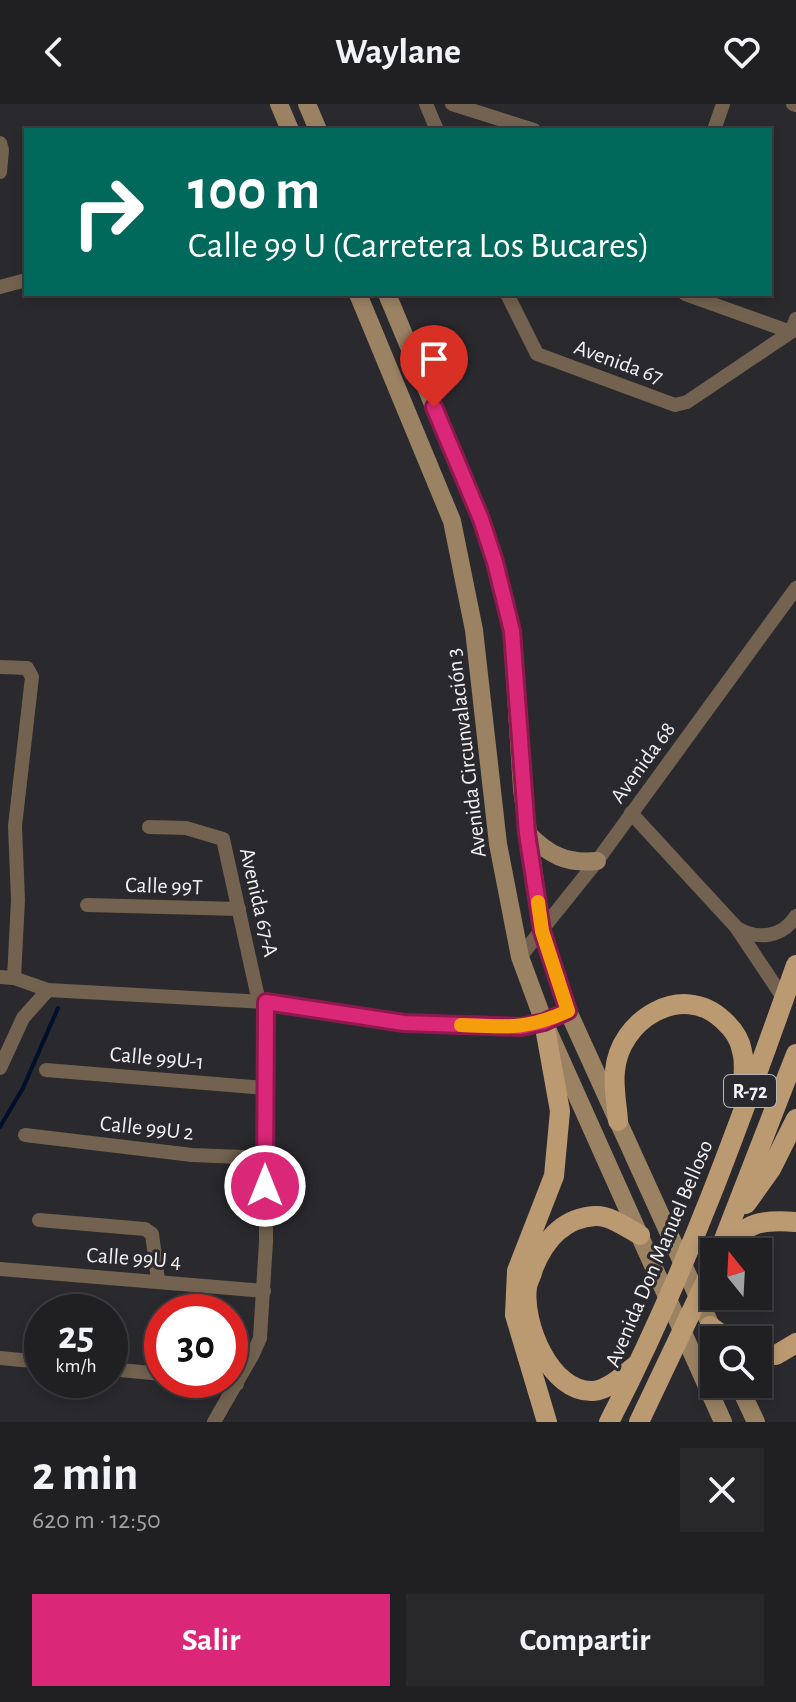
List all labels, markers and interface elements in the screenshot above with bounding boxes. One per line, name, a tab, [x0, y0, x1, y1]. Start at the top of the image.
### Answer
icon: back	[32, 30, 76, 74]
icon: heart	[720, 30, 764, 74]
text: Waylane	[335, 34, 461, 70]
icon: right	[56, 160, 160, 264]
text: 100 m	[188, 163, 320, 219]
text: Calle 99 U (Carretera Los Bucares)	[188, 228, 650, 264]
pin	[400, 325, 468, 407]
street label: Avenida 67	[571, 336, 666, 388]
icon: arrive	[412, 337, 456, 381]
street label: Avenida Circunvalación 3	[442, 647, 490, 859]
street label: Avenida 68	[606, 718, 679, 807]
street label: Avenida 67-A	[236, 846, 282, 959]
street label: Calle 99T	[125, 874, 203, 898]
street label: Calle 99U-1	[109, 1043, 205, 1073]
road number: R-72	[724, 1075, 776, 1107]
street label: Calle 99U 2	[99, 1112, 195, 1144]
street label: Avenida Don Manuel Belloso	[601, 1137, 717, 1370]
position arrow	[223, 1144, 307, 1228]
north arrow	[700, 1238, 772, 1310]
map controls	[700, 1238, 772, 1398]
street label: Calle 99U 4	[86, 1244, 182, 1272]
speed limit sign: 30	[144, 1294, 248, 1398]
text: 25	[58, 1316, 94, 1356]
button: search	[700, 1326, 772, 1398]
text: km/h	[55, 1356, 97, 1376]
button: close	[680, 1448, 764, 1532]
text: 2 min	[32, 1451, 139, 1499]
text: 620 m · 12:50	[32, 1507, 161, 1533]
button: Salir	[32, 1594, 390, 1686]
button: Compartir	[406, 1594, 764, 1686]

